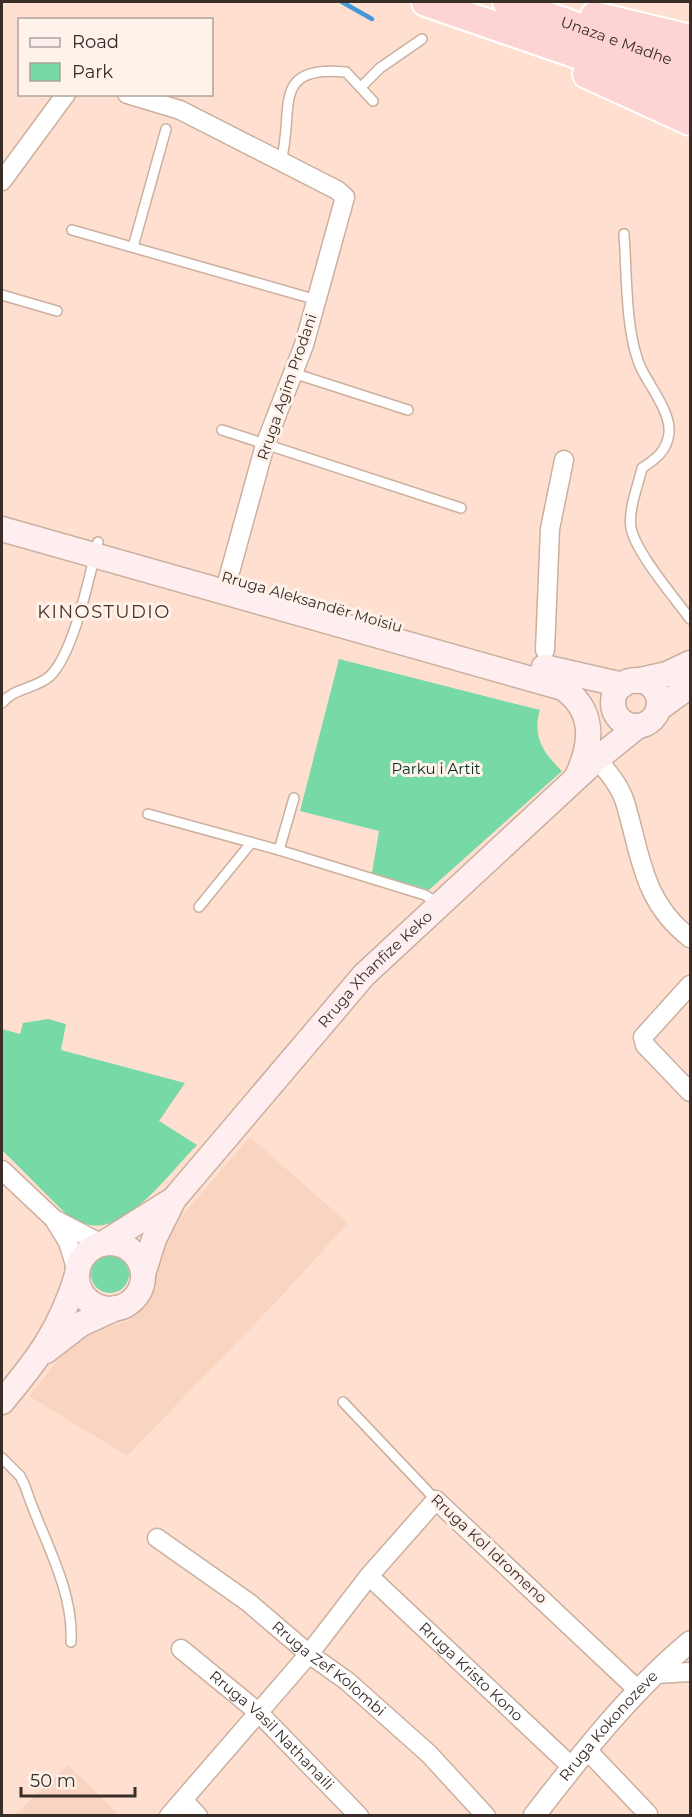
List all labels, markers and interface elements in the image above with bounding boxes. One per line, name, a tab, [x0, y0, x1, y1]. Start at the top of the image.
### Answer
street label: Unaza e Madhe	[558, 12, 675, 69]
legend	[18, 18, 213, 96]
text: Road	[72, 31, 119, 53]
text: Park	[72, 61, 113, 83]
street label: Rruga Agim Prodani	[253, 311, 321, 463]
street label: Rruga Aleksandër Moisiu	[220, 567, 405, 636]
district label: KINOSTUDIO	[37, 601, 171, 623]
park label: Parku i Artit	[391, 759, 481, 778]
street label: Rruga Xhanfize Keko	[314, 907, 436, 1031]
street label: Rruga Kol Idromeno	[427, 1490, 551, 1607]
street label: Rruga Zef Kolombi	[268, 1617, 390, 1720]
street label: Rruga Kristo Kono	[415, 1618, 527, 1725]
street label: Rruga Vasil Nathanaili	[206, 1666, 338, 1794]
street label: Rruga Kokonozeve	[555, 1666, 662, 1785]
scale bar	[21, 1760, 135, 1798]
text: 50 m	[30, 1770, 76, 1792]

